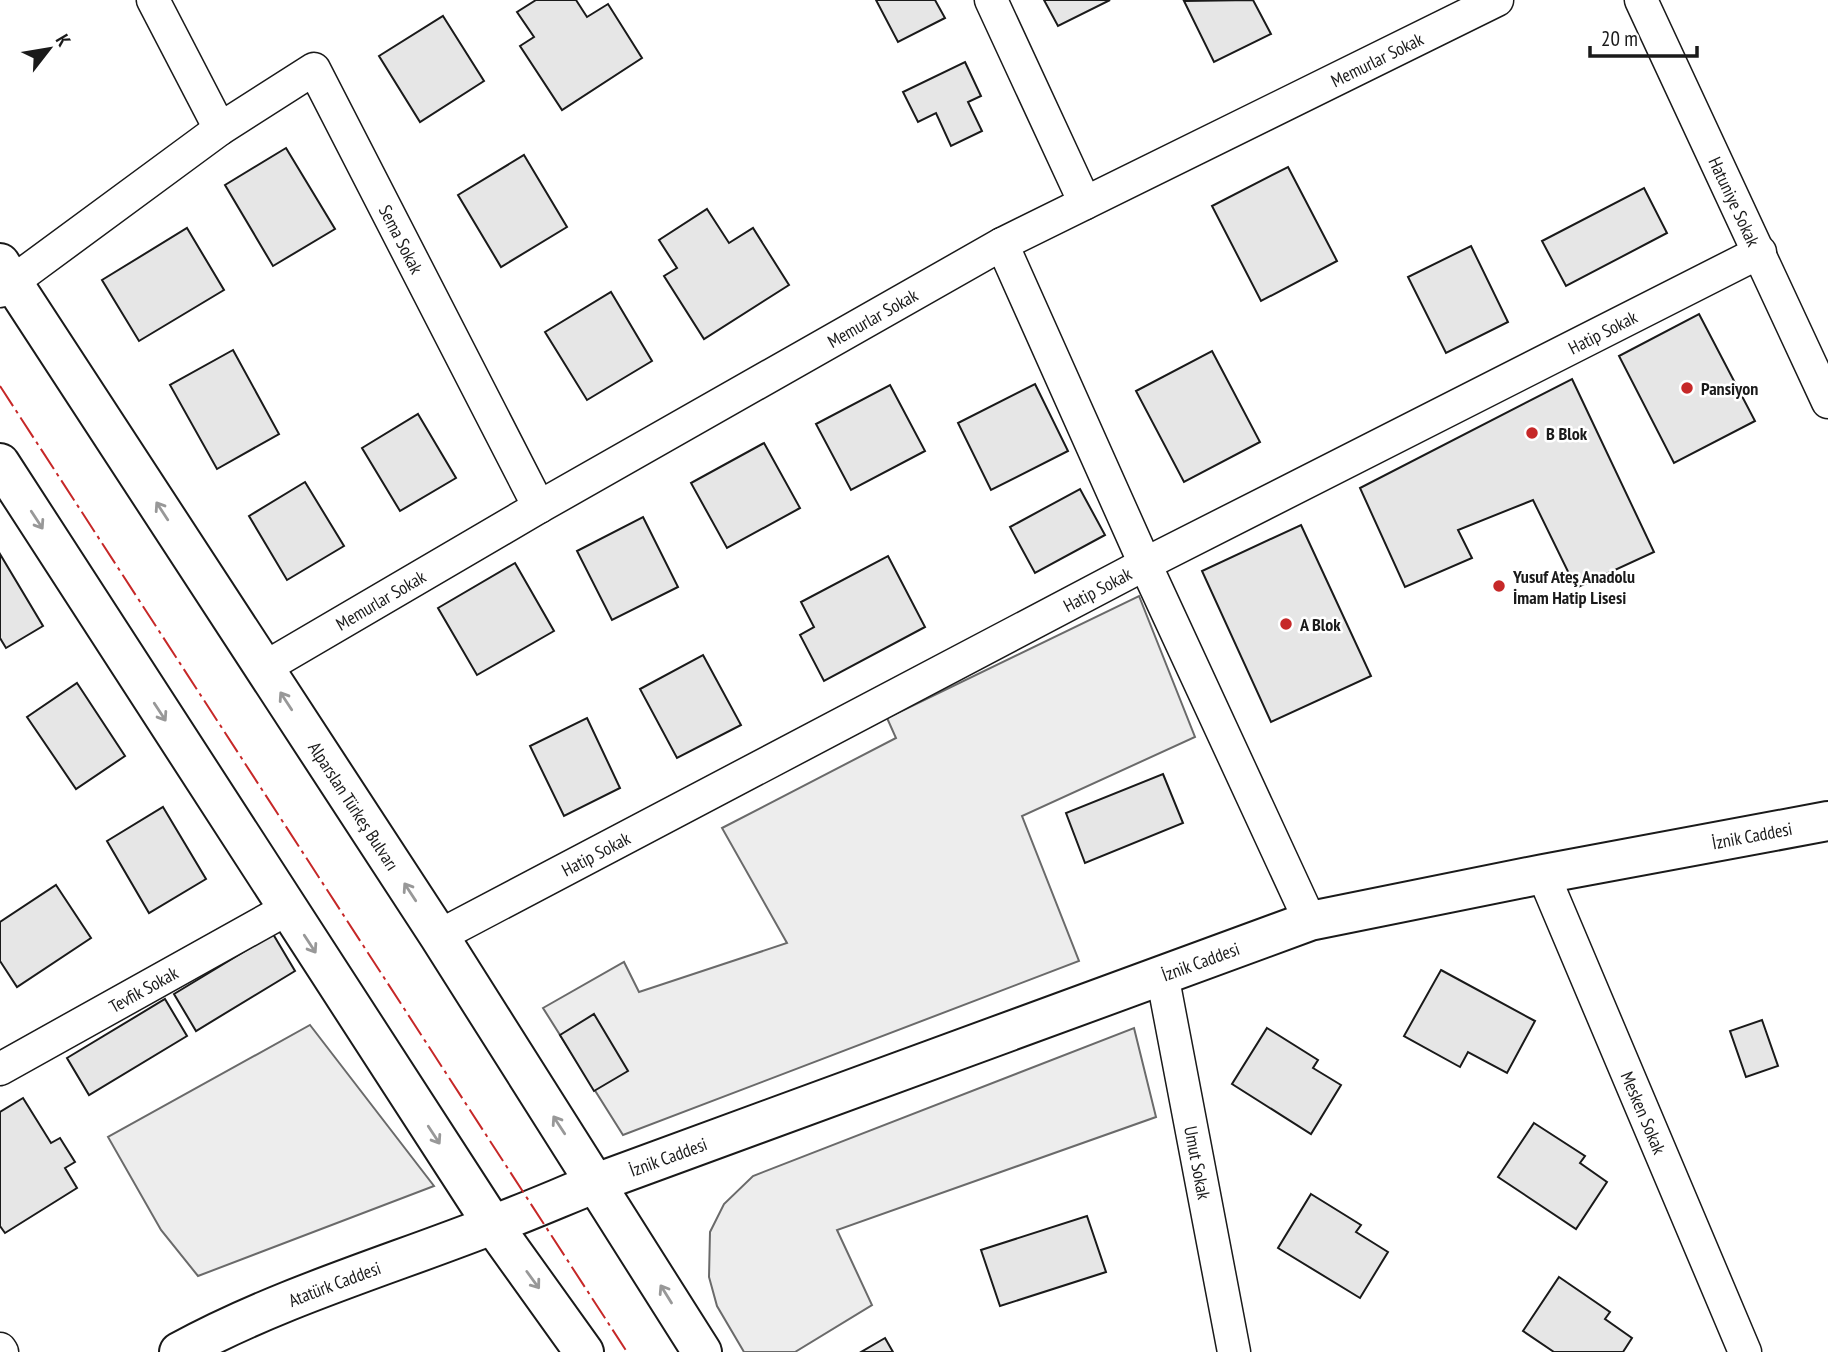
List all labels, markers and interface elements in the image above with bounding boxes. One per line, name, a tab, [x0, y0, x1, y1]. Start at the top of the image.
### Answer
north arrow	[14, 14, 84, 84]
scale bar	[1590, 14, 1697, 58]
text: 20 m	[1601, 25, 1638, 52]
street label: Memurlar Sokak	[1327, 27, 1427, 92]
text: K	[51, 30, 76, 51]
street label: Hatuniye Sokak	[1704, 153, 1765, 250]
street label: Sema Sokak	[374, 201, 429, 278]
street label: Memurlar Sokak	[823, 283, 922, 352]
street label: Hatip Sokak	[1564, 305, 1641, 359]
place label: Pansiyon	[1701, 377, 1758, 400]
marker: Pansiyon	[1679, 380, 1695, 396]
place label: B Blok	[1546, 422, 1588, 445]
marker: B Blok	[1524, 425, 1540, 441]
one-way arrow	[155, 502, 169, 521]
one-way arrow	[30, 510, 44, 529]
street label: Hatip Sokak	[1059, 562, 1135, 617]
street label: Memurlar Sokak	[331, 565, 430, 635]
place label: Yusuf Ateş Anadolu İmam Hatip Lisesi	[1512, 565, 1635, 609]
marker: Yusuf Ateş Anadolu İmam Hatip Lisesi	[1491, 578, 1507, 594]
place label: A Blok	[1299, 613, 1341, 636]
marker: A Blok	[1278, 616, 1294, 632]
one-way arrow	[279, 692, 293, 712]
one-way arrow	[153, 701, 167, 721]
street label: Alparslan Türkeş Bulvarı	[304, 737, 404, 874]
street label: İznik Caddesi	[1710, 816, 1794, 854]
street label: Hatip Sokak	[557, 826, 634, 881]
one-way arrow	[403, 883, 417, 902]
one-way arrow	[302, 934, 317, 953]
street label: İznik Caddesi	[1158, 936, 1242, 986]
street label: Tevfik Sokak	[105, 961, 182, 1018]
street label: Mesken Sokak	[1616, 1068, 1671, 1157]
one-way arrow	[552, 1116, 567, 1135]
one-way arrow	[427, 1124, 441, 1144]
street label: Umut Sokak	[1180, 1124, 1216, 1201]
street label: İznik Caddesi	[626, 1132, 710, 1181]
street label: Atatürk Caddesi	[285, 1256, 384, 1311]
one-way arrow	[525, 1271, 540, 1289]
one-way arrow	[658, 1285, 672, 1305]

